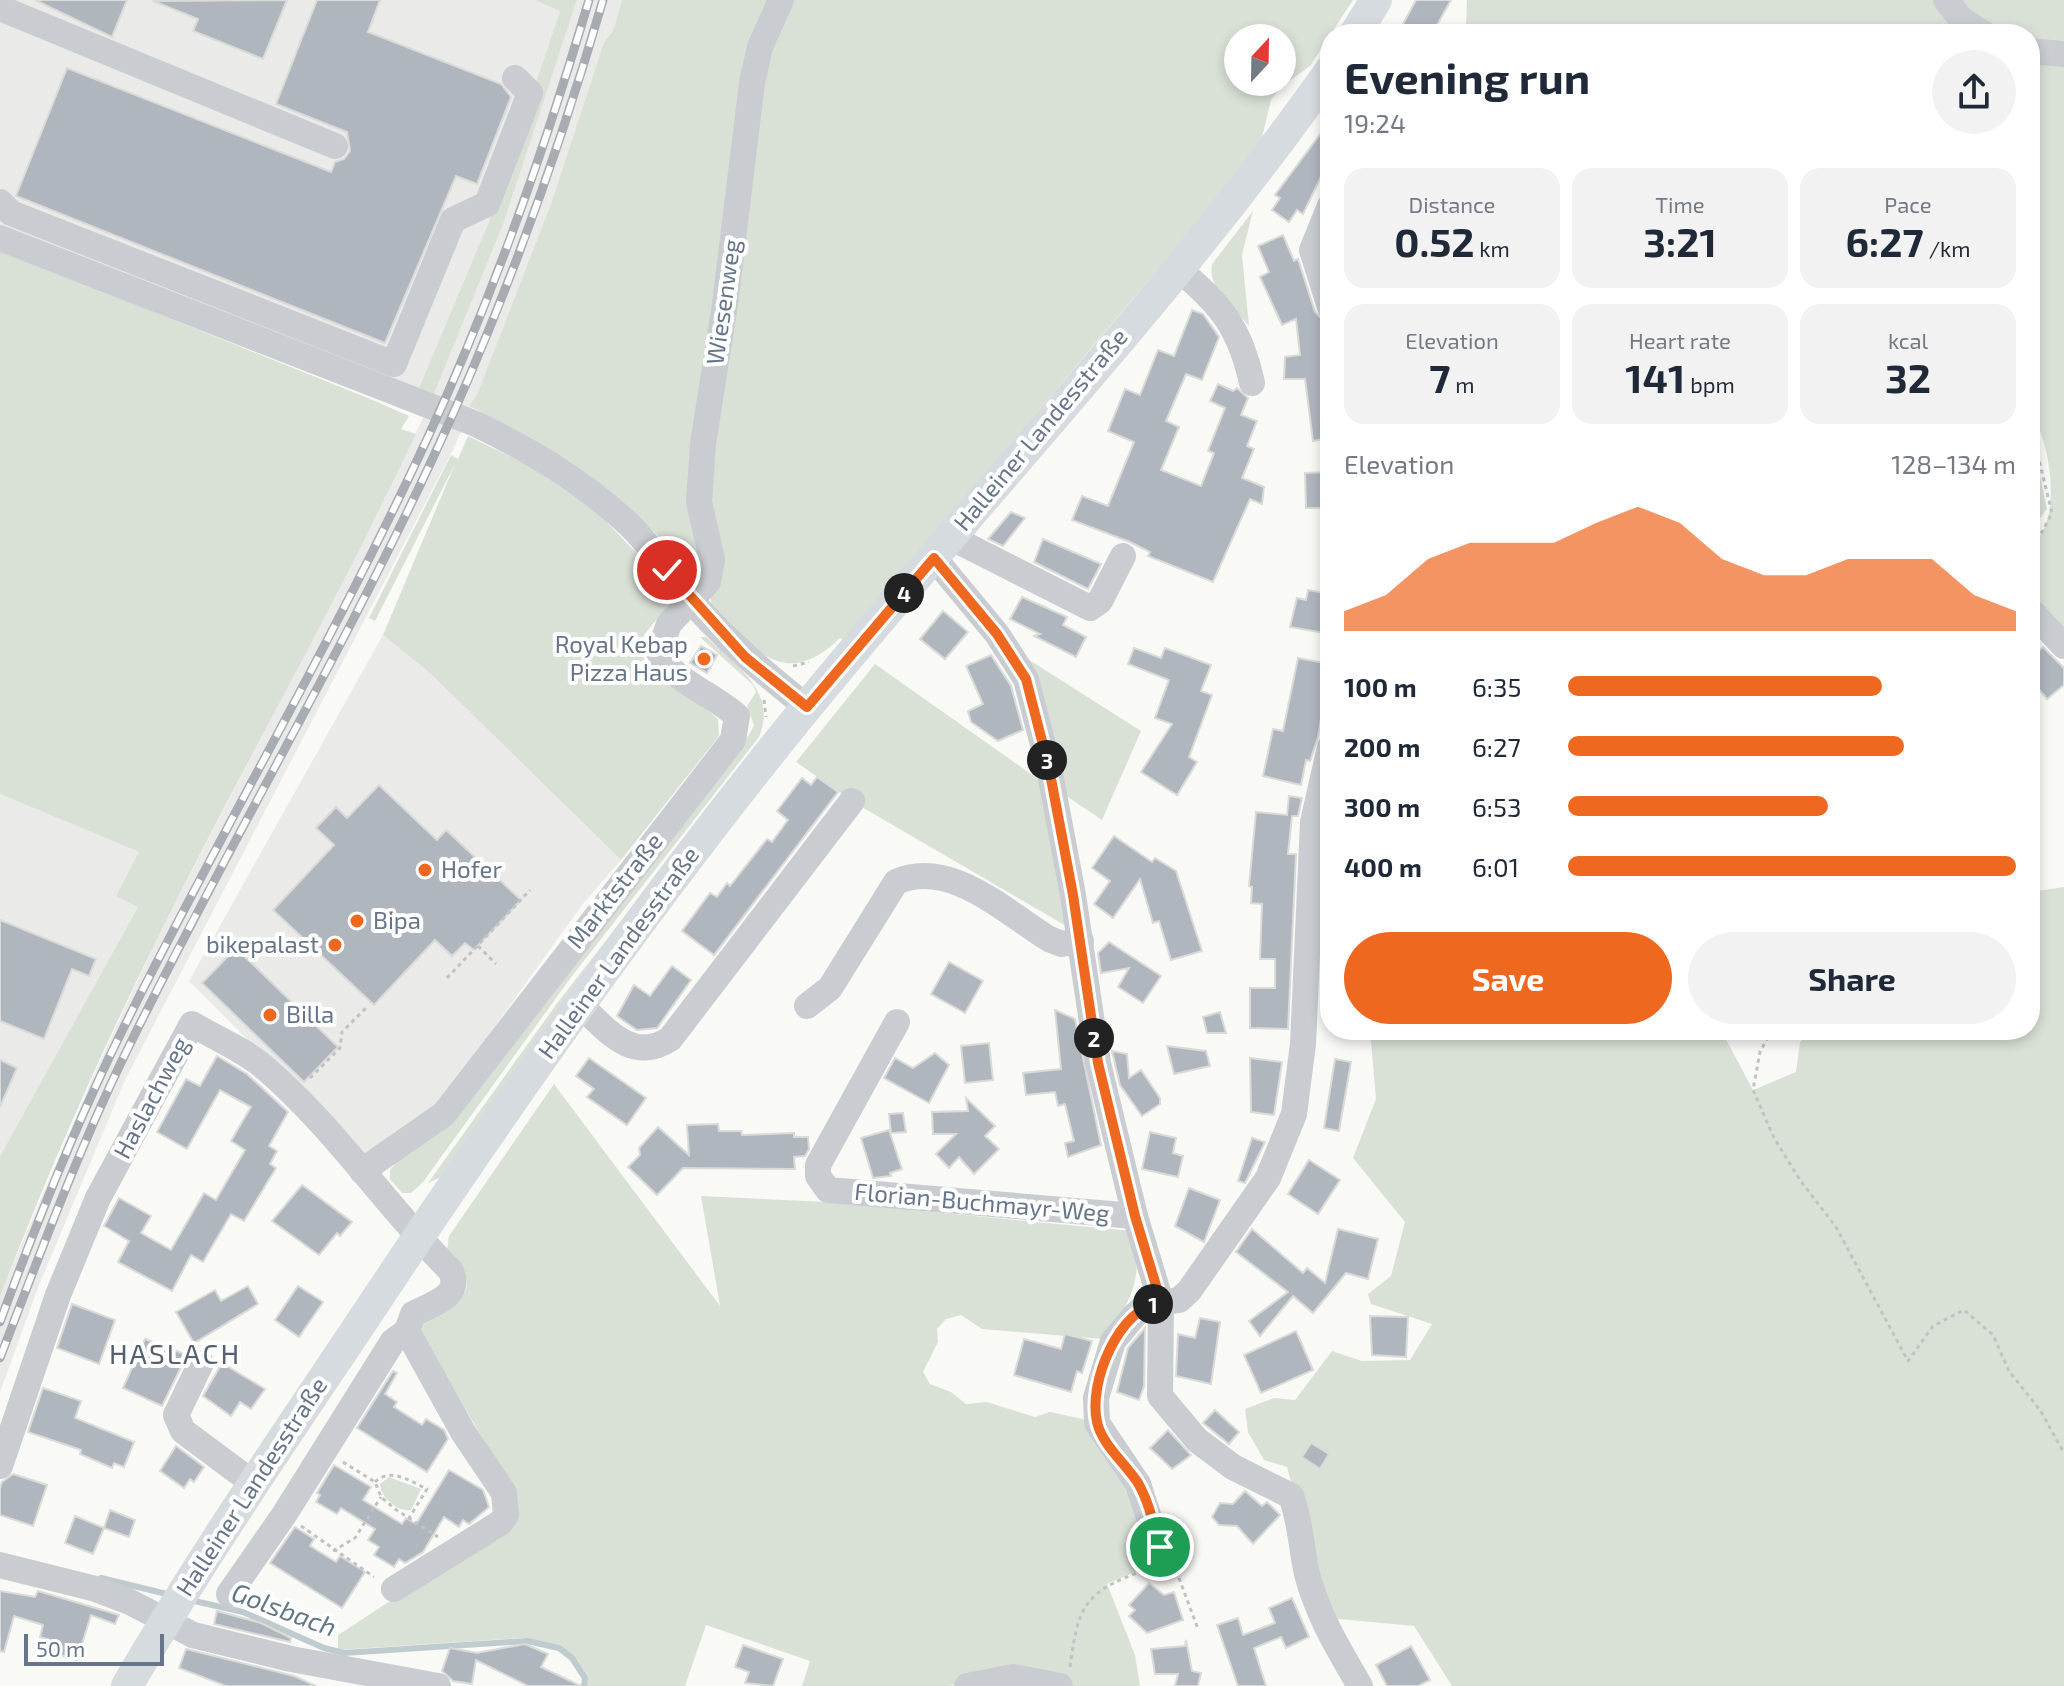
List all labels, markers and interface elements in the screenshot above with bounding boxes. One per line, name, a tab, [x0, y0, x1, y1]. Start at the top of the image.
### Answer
north arrow	[1224, 24, 1296, 96]
map controls	[1224, 24, 1296, 96]
text: Evening run	[1344, 50, 1590, 103]
button: share	[1932, 50, 2016, 134]
text: 19:24	[1344, 107, 1406, 138]
text: Distance	[1409, 191, 1495, 217]
text: Time	[1655, 191, 1705, 217]
text: Pace	[1884, 191, 1932, 217]
text: 0.52	[1394, 217, 1474, 265]
text: 3:21	[1643, 217, 1717, 265]
text: 6:27	[1845, 217, 1924, 265]
text: km	[1474, 235, 1510, 261]
text: /km	[1924, 235, 1971, 261]
street label: Wiesenweg	[699, 237, 746, 366]
street label: Halleiner Landesstraße	[947, 322, 1133, 536]
text: Elevation	[1405, 327, 1499, 353]
text: Heart rate	[1629, 327, 1731, 353]
text: kcal	[1888, 327, 1928, 353]
text: 7	[1429, 353, 1450, 401]
text: 141	[1625, 353, 1685, 401]
text: 32	[1885, 353, 1931, 401]
text: m	[1450, 371, 1475, 397]
text: bpm	[1685, 371, 1735, 397]
text: Elevation	[1344, 448, 1454, 479]
text: 128–134 m	[1891, 448, 2016, 479]
pin	[633, 536, 701, 604]
icon: check	[645, 548, 689, 592]
pin: 4	[884, 573, 924, 613]
text: 4	[897, 580, 911, 606]
place label: Royal Kebap Pizza Haus	[555, 629, 688, 686]
marker: Royal Kebap Pizza Haus	[695, 650, 713, 668]
text: 100 m	[1344, 671, 1417, 702]
text: 6:35	[1472, 671, 1521, 702]
text: 200 m	[1344, 731, 1420, 762]
text: 6:27	[1472, 731, 1521, 762]
pin: 3	[1027, 740, 1067, 780]
text: 3	[1041, 747, 1053, 773]
text: 300 m	[1344, 791, 1420, 822]
text: 6:53	[1472, 791, 1521, 822]
street label: Marktstraße	[560, 827, 668, 954]
street label: Halleiner Landesstraße	[531, 840, 704, 1064]
text: 400 m	[1344, 851, 1422, 882]
text: 6:01	[1472, 851, 1519, 882]
place label: Hofer	[441, 854, 502, 883]
marker: Hofer	[416, 861, 434, 879]
place label: Bipa	[373, 905, 421, 934]
marker: Bipa	[348, 912, 366, 930]
place label: bikepalast	[206, 929, 319, 958]
button: Save	[1344, 932, 1672, 1024]
button: Share	[1688, 932, 2016, 1024]
marker: bikepalast	[326, 936, 344, 954]
place label: Billa	[286, 999, 334, 1028]
marker: Billa	[261, 1006, 279, 1024]
pin: 2	[1074, 1018, 1114, 1058]
text: 2	[1088, 1025, 1100, 1051]
street label: Haslachweg	[107, 1032, 195, 1163]
street label: Florian-Buchmayr-Weg	[853, 1176, 1111, 1227]
pin: 1	[1133, 1284, 1173, 1324]
text: 1	[1148, 1291, 1158, 1317]
district label: HASLACH	[109, 1336, 241, 1370]
street label: Halleiner Landesstraße	[169, 1371, 332, 1601]
pin	[1126, 1513, 1194, 1581]
icon: arrive	[1138, 1525, 1182, 1569]
water label: Golsbach	[228, 1575, 341, 1642]
scale bar	[24, 1630, 164, 1666]
text: 50 m	[36, 1635, 85, 1661]

